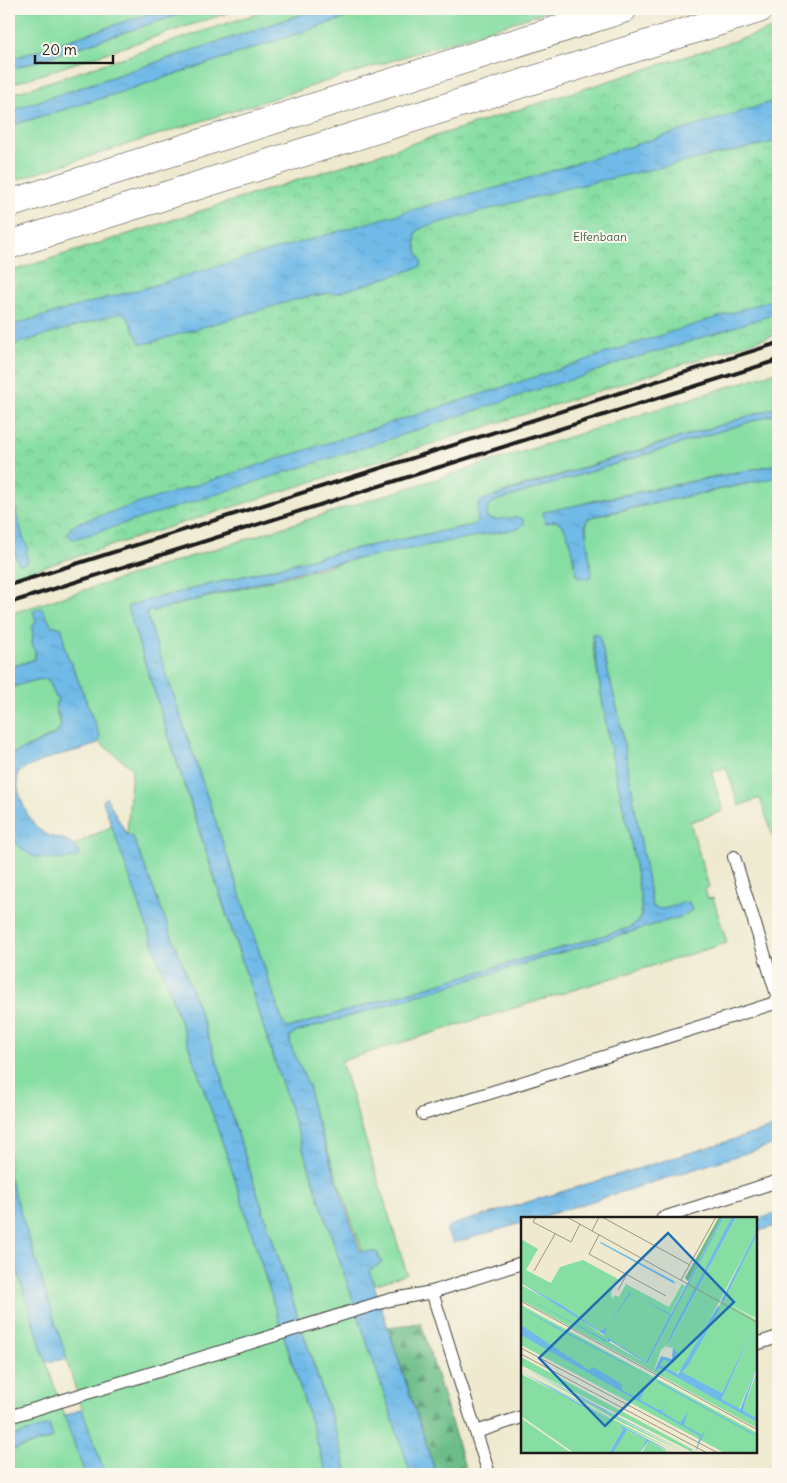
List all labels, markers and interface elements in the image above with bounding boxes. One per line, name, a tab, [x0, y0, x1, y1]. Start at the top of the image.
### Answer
scale bar	[35, 32, 112, 64]
text: 20 m	[42, 40, 77, 59]
park label: Elfenbaan	[573, 229, 627, 244]
inset map	[521, 1217, 757, 1453]

